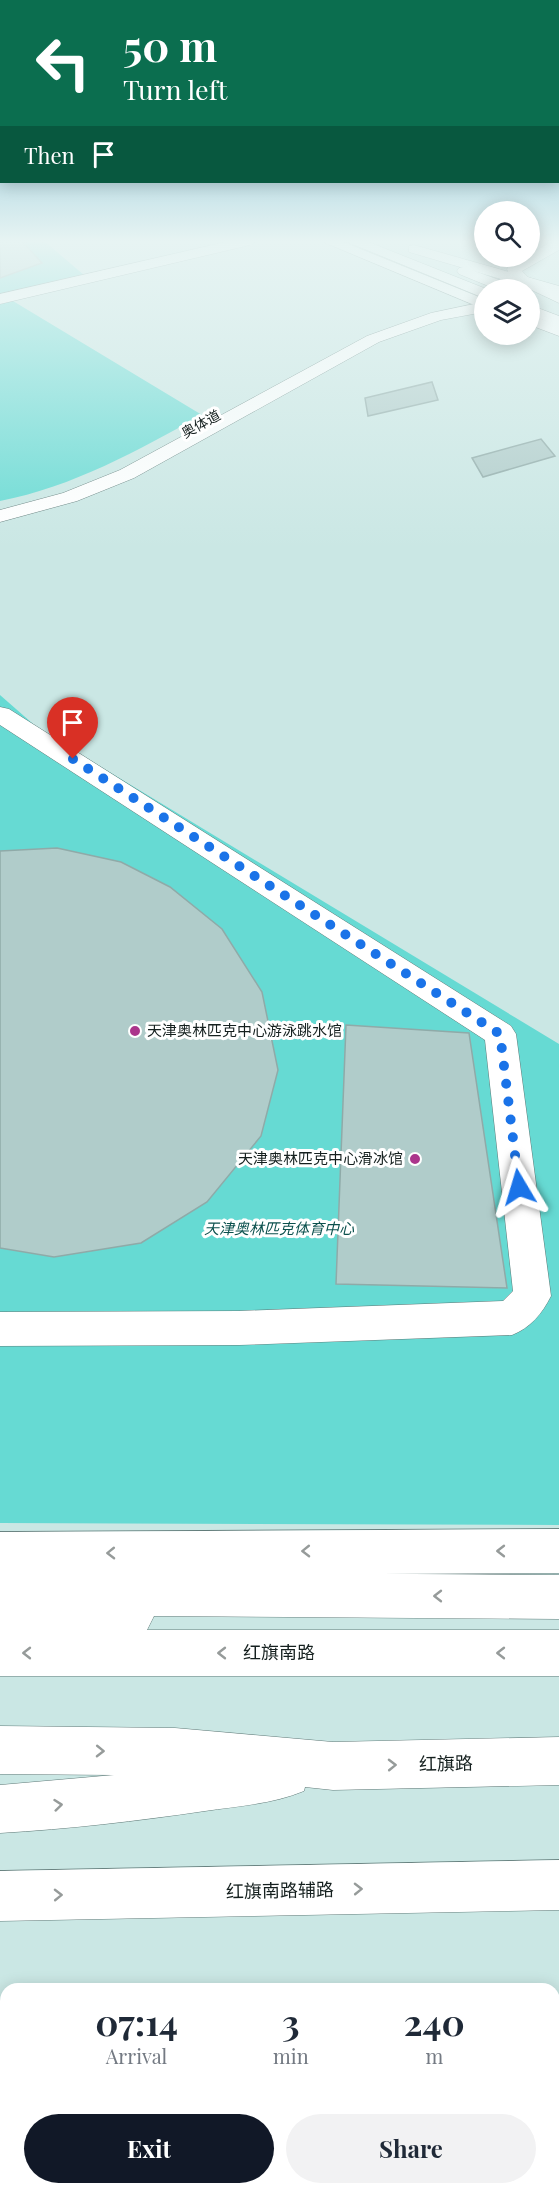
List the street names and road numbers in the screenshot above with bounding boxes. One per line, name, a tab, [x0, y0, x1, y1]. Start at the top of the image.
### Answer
street label: 奥体道	[178, 405, 224, 442]
street label: 红旗南路	[243, 1640, 315, 1664]
street label: 红旗路	[419, 1751, 473, 1775]
street label: 红旗南路辅路	[226, 1877, 334, 1903]

